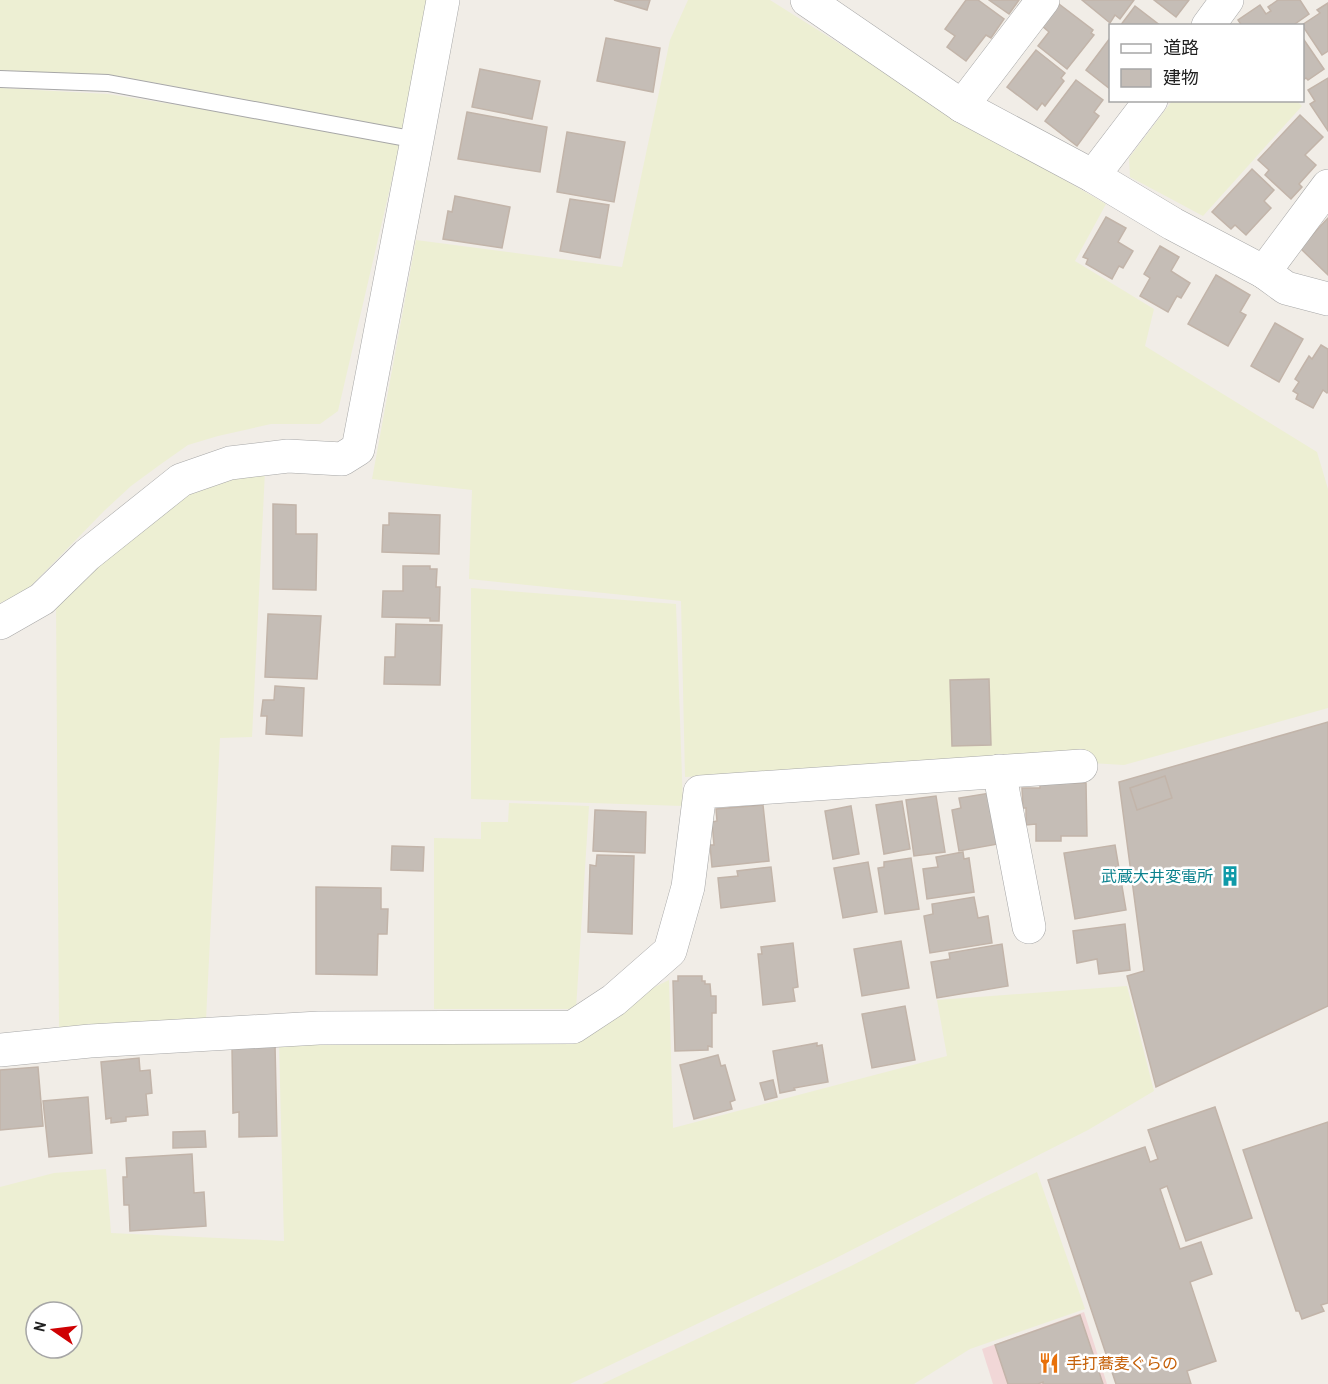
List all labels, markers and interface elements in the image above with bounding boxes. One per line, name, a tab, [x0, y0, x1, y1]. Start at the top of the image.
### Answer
legend	[1109, 24, 1304, 102]
text: 道路	[1163, 35, 1199, 60]
text: 建物	[1163, 65, 1199, 90]
building icon: 武蔵大井変電所	[1218, 864, 1242, 888]
place label: 武蔵大井変電所	[1101, 865, 1213, 887]
north arrow	[24, 1300, 84, 1360]
text: N	[28, 1319, 51, 1334]
restaurant icon: 手打蕎麦ぐらの	[1037, 1351, 1061, 1375]
place label: 手打蕎麦ぐらの	[1066, 1352, 1178, 1374]

